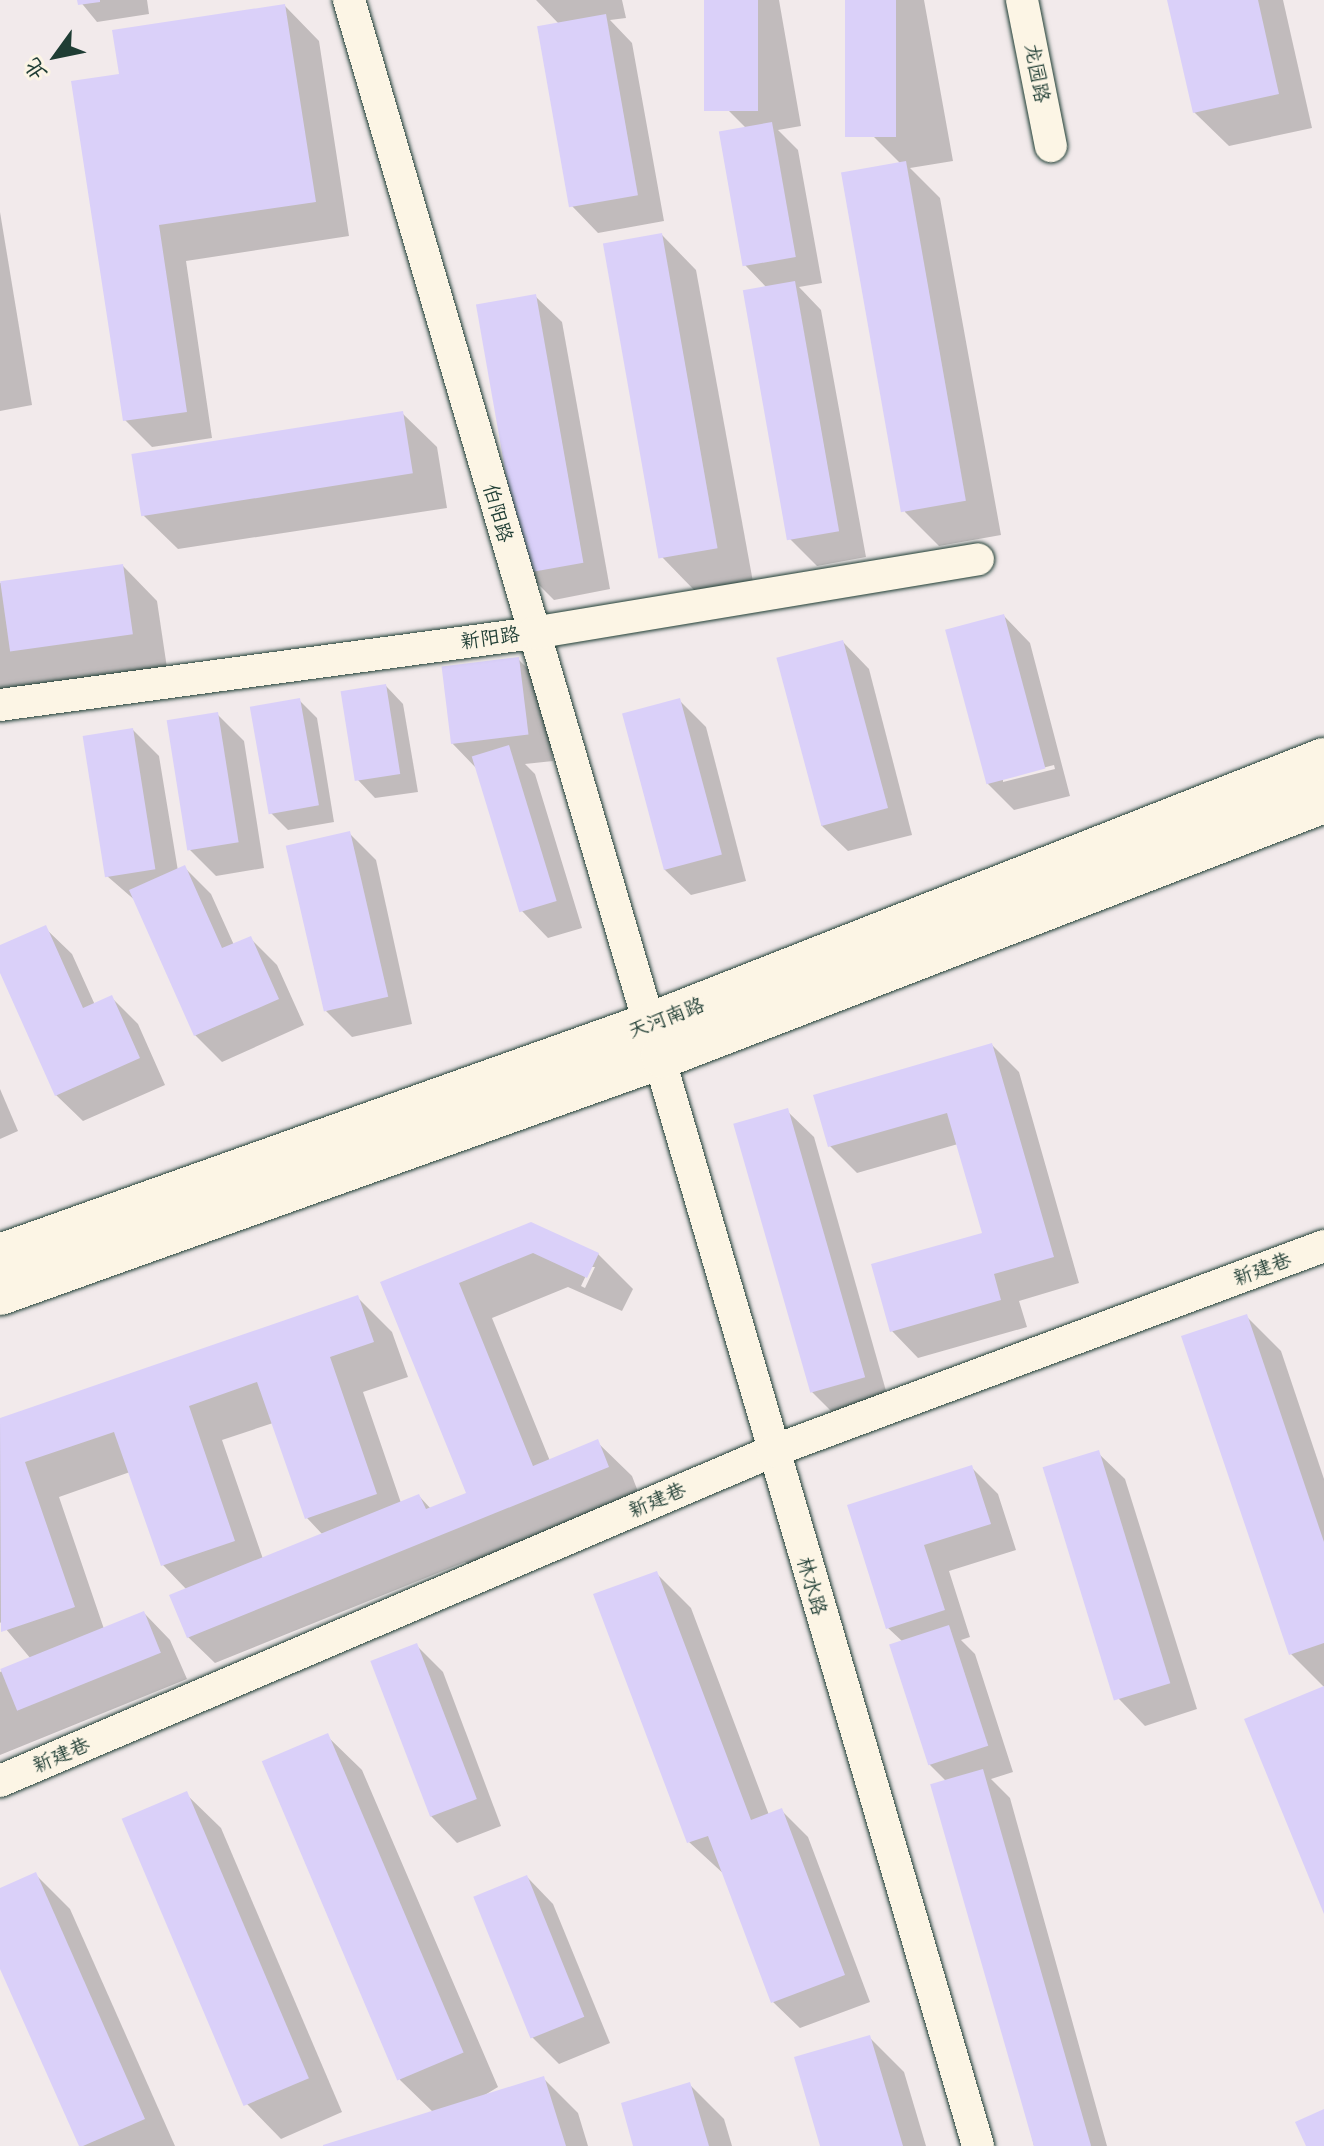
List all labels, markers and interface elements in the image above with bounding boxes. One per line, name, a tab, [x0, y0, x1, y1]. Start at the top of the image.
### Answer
north arrow	[16, 16, 96, 96]
street label: 龙园路	[1019, 41, 1055, 105]
text: 北	[17, 52, 54, 86]
street label: 伯阳路	[478, 481, 518, 545]
street label: 新阳路	[459, 622, 521, 654]
street label: 天河南路	[624, 992, 708, 1044]
street label: 新建巷	[1230, 1247, 1294, 1291]
street label: 新建巷	[625, 1477, 689, 1523]
street label: 林水路	[792, 1554, 832, 1618]
street label: 新建巷	[29, 1732, 93, 1778]

